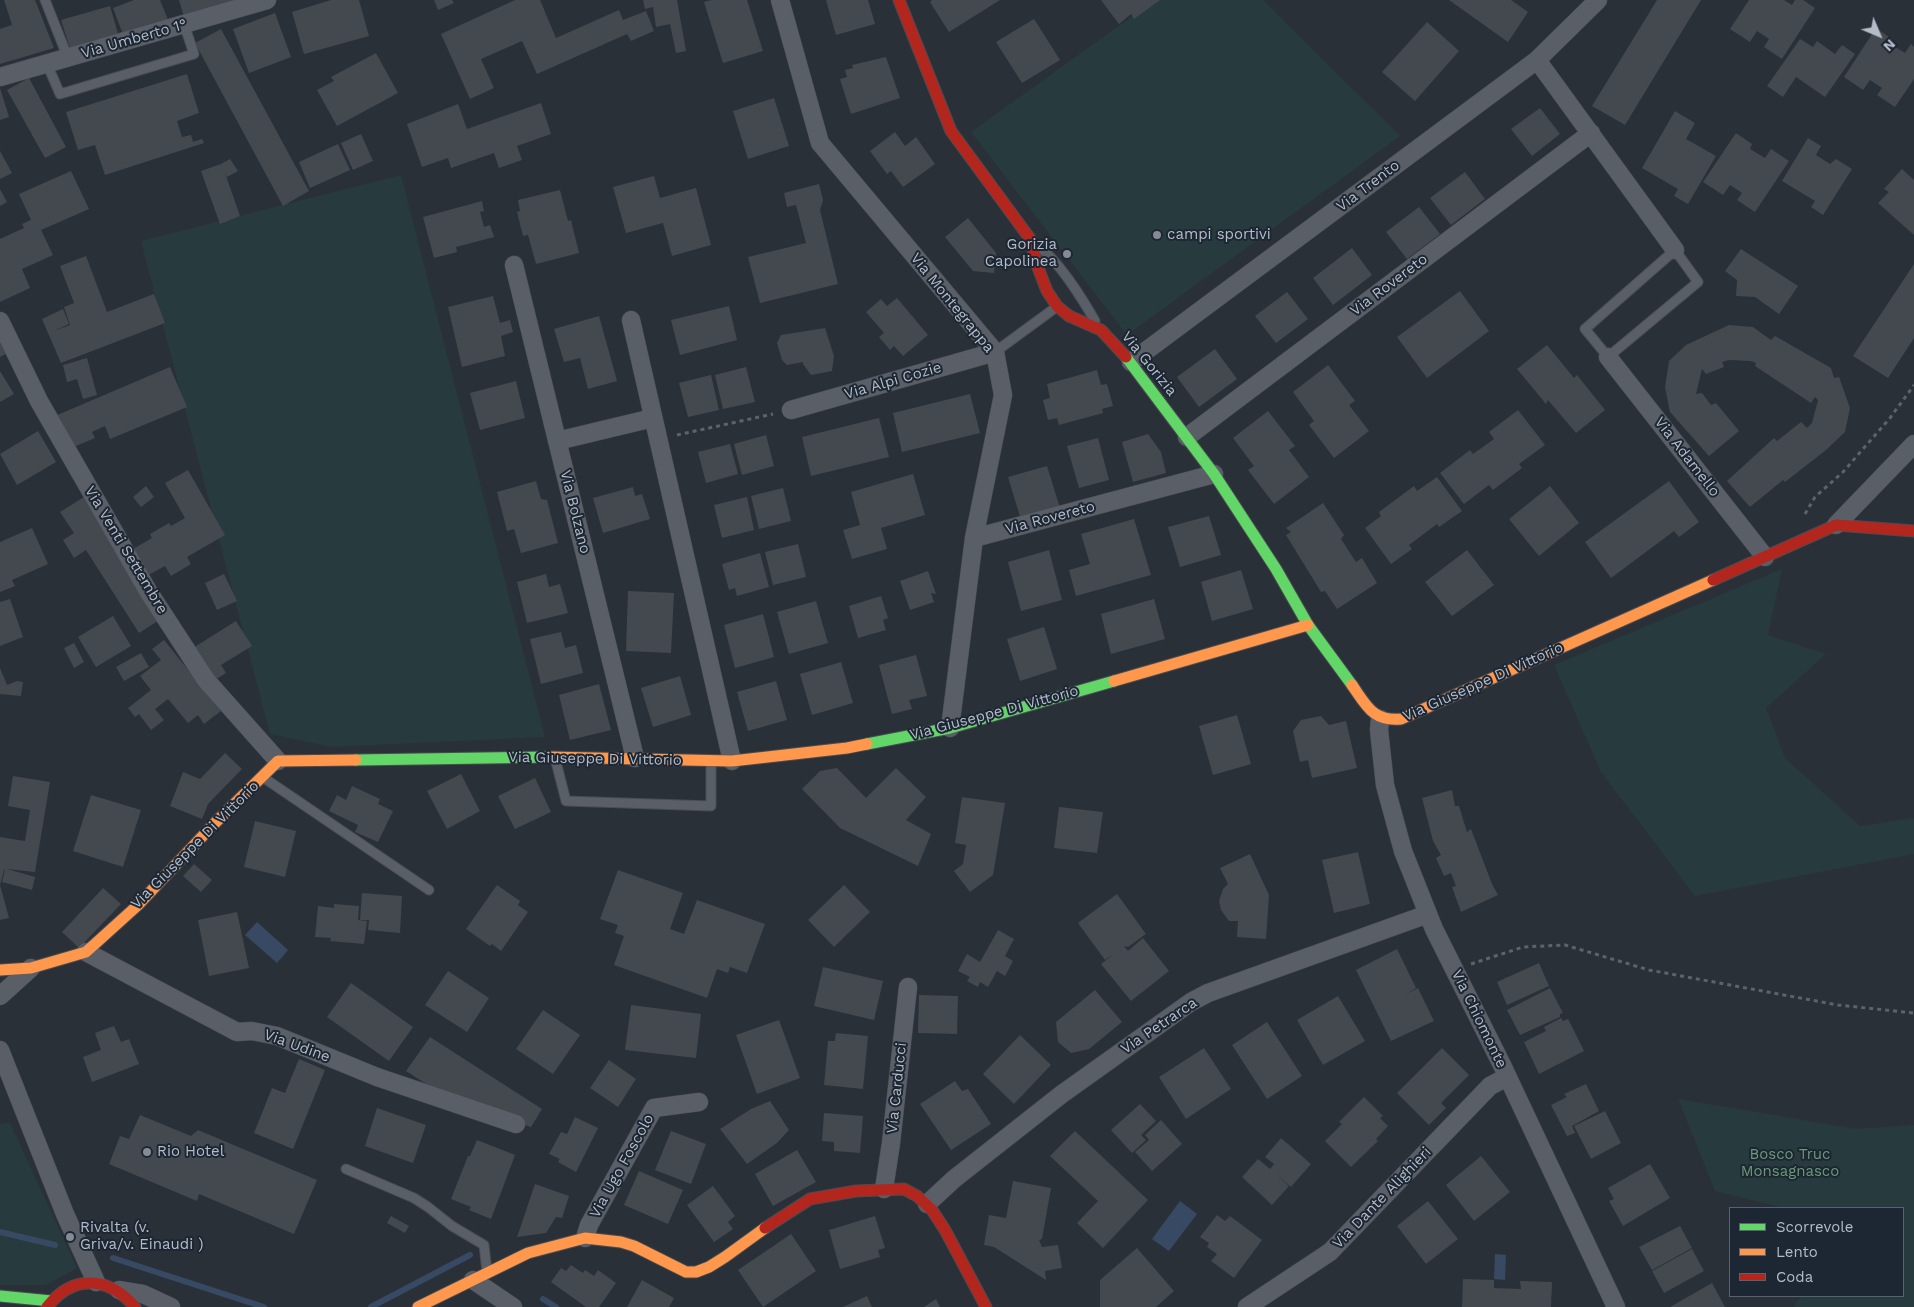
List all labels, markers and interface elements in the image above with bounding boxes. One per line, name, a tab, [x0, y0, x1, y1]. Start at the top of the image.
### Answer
north arrow	[1854, 10, 1904, 60]
street label: Via Umberto 1°	[79, 15, 189, 63]
text: N	[1880, 36, 1899, 55]
street label: Via Trento	[1333, 156, 1403, 216]
place label: campi sportivi	[1167, 226, 1271, 244]
marker: campi sportivi	[1151, 229, 1163, 241]
place label: Gorizia Capolinea	[985, 236, 1057, 271]
marker: Gorizia Capolinea	[1061, 248, 1073, 260]
street label: Via Montegrappa	[906, 250, 998, 356]
street label: Via Rovereto	[1347, 250, 1431, 320]
street label: Via Gorizia	[1118, 328, 1180, 400]
street label: Via Alpi Cozie	[842, 359, 944, 403]
street label: Via Adamello	[1650, 414, 1724, 500]
street label: Via Bolzano	[556, 468, 594, 556]
street label: Via Venti Settembre	[81, 483, 171, 617]
street label: Via Rovereto	[1003, 497, 1097, 539]
street label: Via Giuseppe Di Vittorio	[1400, 638, 1566, 726]
street label: Via Giuseppe Di Vittorio	[908, 682, 1080, 744]
street label: Via Giuseppe Di Vittorio	[508, 748, 682, 770]
street label: Via Giuseppe Di Vittorio	[127, 777, 263, 913]
street label: Via Chiomonte	[1447, 967, 1511, 1071]
street label: Via Petrarca	[1117, 994, 1201, 1058]
street label: Via Udine	[261, 1026, 333, 1066]
street label: Via Carducci	[883, 1042, 911, 1134]
street label: Via Ugo Foscolo	[586, 1111, 658, 1221]
place label: Rio Hotel	[157, 1143, 224, 1161]
street label: Via Dante Alighieri	[1329, 1143, 1435, 1253]
marker: Rio Hotel	[141, 1146, 153, 1158]
park label: Bosco Truc Monsagnasco	[1741, 1146, 1839, 1181]
legend	[1729, 1207, 1904, 1297]
text: Scorrevole	[1776, 1218, 1854, 1236]
place label: Rivalta (v. Griva/v. Einaudi )	[80, 1219, 204, 1254]
marker: Rivalta (v. Griva/v. Einaudi )	[64, 1231, 76, 1243]
text: Lento	[1776, 1243, 1818, 1261]
text: Coda	[1776, 1268, 1813, 1286]

